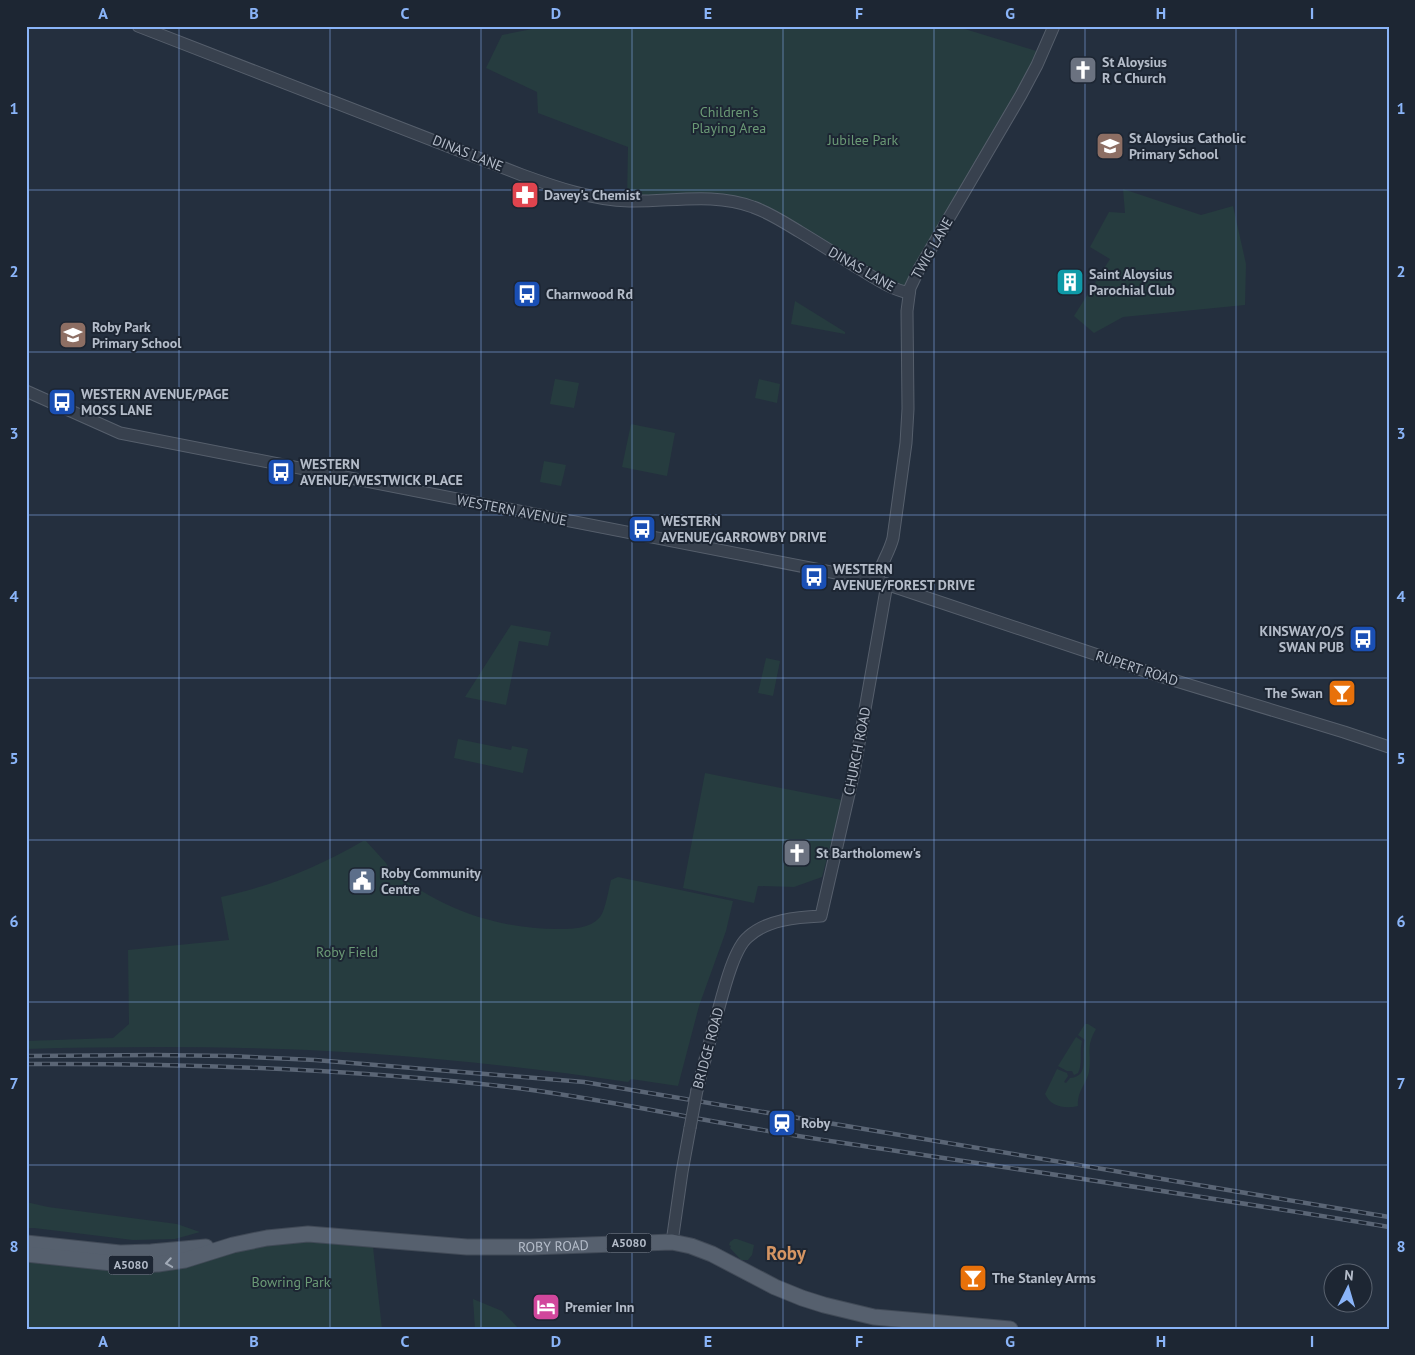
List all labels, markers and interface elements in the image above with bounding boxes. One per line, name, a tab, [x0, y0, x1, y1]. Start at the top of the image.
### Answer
text: A	[98, 3, 108, 23]
text: B	[249, 3, 259, 23]
text: C	[401, 3, 410, 23]
text: D	[551, 3, 561, 23]
text: E	[704, 3, 712, 23]
text: F	[855, 3, 863, 23]
text: G	[1005, 3, 1015, 23]
text: H	[1156, 3, 1166, 23]
text: I	[1310, 3, 1314, 23]
place label: St Aloysius R C Church	[1102, 53, 1167, 87]
church icon: St Aloysius R C Church	[1068, 55, 1098, 85]
text: 1	[9, 98, 19, 118]
text: 1	[1396, 98, 1406, 118]
park label: Children's Playing Area	[692, 103, 766, 137]
place label: St Aloysius Catholic Primary School	[1129, 129, 1246, 163]
street label: DINAS LANE	[430, 131, 506, 175]
park label: Jubilee Park	[827, 131, 899, 149]
school or university icon: St Aloysius Catholic Primary School	[1095, 131, 1125, 161]
pharmacy icon: Davey's Chemist	[510, 180, 540, 210]
place label: Davey's Chemist	[544, 186, 641, 204]
street label: TWIG LANE	[907, 214, 957, 282]
street label: DINAS LANE	[825, 243, 899, 295]
text: 2	[9, 261, 19, 281]
text: 2	[1396, 261, 1406, 281]
place label: Saint Aloysius Parochial Club	[1089, 265, 1175, 299]
building icon: Saint Aloysius Parochial Club	[1055, 267, 1085, 297]
bus stop icon: Charnwood Rd	[512, 279, 542, 309]
place label: Charnwood Rd	[546, 285, 633, 303]
place label: Roby Park Primary School	[92, 318, 182, 352]
school or university icon: Roby Park Primary School	[58, 320, 88, 350]
place label: WESTERN AVENUE/PAGE MOSS LANE	[81, 385, 229, 419]
bus stop icon: WESTERN AVENUE/PAGE MOSS LANE	[47, 387, 77, 417]
text: 3	[9, 423, 19, 443]
text: 3	[1396, 423, 1406, 443]
place label: WESTERN AVENUE/WESTWICK PLACE	[300, 455, 463, 489]
bus stop icon: WESTERN AVENUE/WESTWICK PLACE	[266, 457, 296, 487]
street label: WESTERN AVENUE	[455, 490, 569, 530]
place label: WESTERN AVENUE/GARROWBY DRIVE	[661, 512, 827, 546]
bus stop icon: WESTERN AVENUE/GARROWBY DRIVE	[627, 514, 657, 544]
place label: WESTERN AVENUE/FOREST DRIVE	[833, 560, 975, 594]
bus stop icon: WESTERN AVENUE/FOREST DRIVE	[799, 562, 829, 592]
text: 4	[9, 586, 19, 606]
text: 4	[1396, 586, 1406, 606]
place label: KINSWAY/O/S SWAN PUB	[1260, 622, 1344, 656]
bus stop icon: KINSWAY/O/S SWAN PUB	[1348, 624, 1378, 654]
street label: RUPERT ROAD	[1094, 646, 1180, 690]
bar icon: The Swan	[1327, 678, 1357, 708]
place label: The Swan	[1265, 684, 1323, 702]
street label: CHURCH ROAD	[840, 705, 874, 797]
text: 5	[9, 748, 19, 768]
text: 5	[1396, 748, 1406, 768]
church icon: St Bartholomew's	[782, 838, 812, 868]
place label: St Bartholomew's	[816, 844, 921, 862]
place label: Roby Community Centre	[381, 864, 481, 898]
public building icon: Roby Community Centre	[347, 866, 377, 896]
text: 6	[9, 911, 19, 931]
text: 6	[1396, 911, 1406, 931]
park label: Roby Field	[316, 943, 378, 961]
street label: BRIDGE ROAD	[688, 1005, 728, 1091]
text: 7	[9, 1073, 19, 1093]
text: 7	[1396, 1073, 1406, 1093]
station icon: Roby	[767, 1108, 797, 1138]
place label: Roby	[801, 1114, 831, 1132]
road number: A5080	[606, 1234, 652, 1252]
text: 8	[9, 1236, 19, 1256]
street label: ROBY ROAD	[518, 1236, 589, 1256]
text: 8	[1396, 1236, 1406, 1256]
district label: Roby	[766, 1241, 807, 1265]
road number: A5080	[108, 1256, 154, 1274]
one-way arrow	[165, 1257, 174, 1267]
north arrow	[1322, 1262, 1372, 1312]
bar icon: The Stanley Arms	[958, 1263, 988, 1293]
text: N	[1344, 1266, 1355, 1284]
place label: The Stanley Arms	[992, 1269, 1096, 1287]
park label: Bowring Park	[252, 1273, 331, 1291]
hotel icon: Premier Inn	[531, 1292, 561, 1322]
place label: Premier Inn	[565, 1298, 634, 1316]
text: A	[98, 1331, 108, 1351]
text: B	[249, 1331, 259, 1351]
text: C	[401, 1331, 410, 1351]
text: D	[551, 1331, 561, 1351]
text: E	[704, 1331, 712, 1351]
text: F	[855, 1331, 863, 1351]
text: G	[1005, 1331, 1015, 1351]
text: H	[1156, 1331, 1166, 1351]
text: I	[1310, 1331, 1314, 1351]

